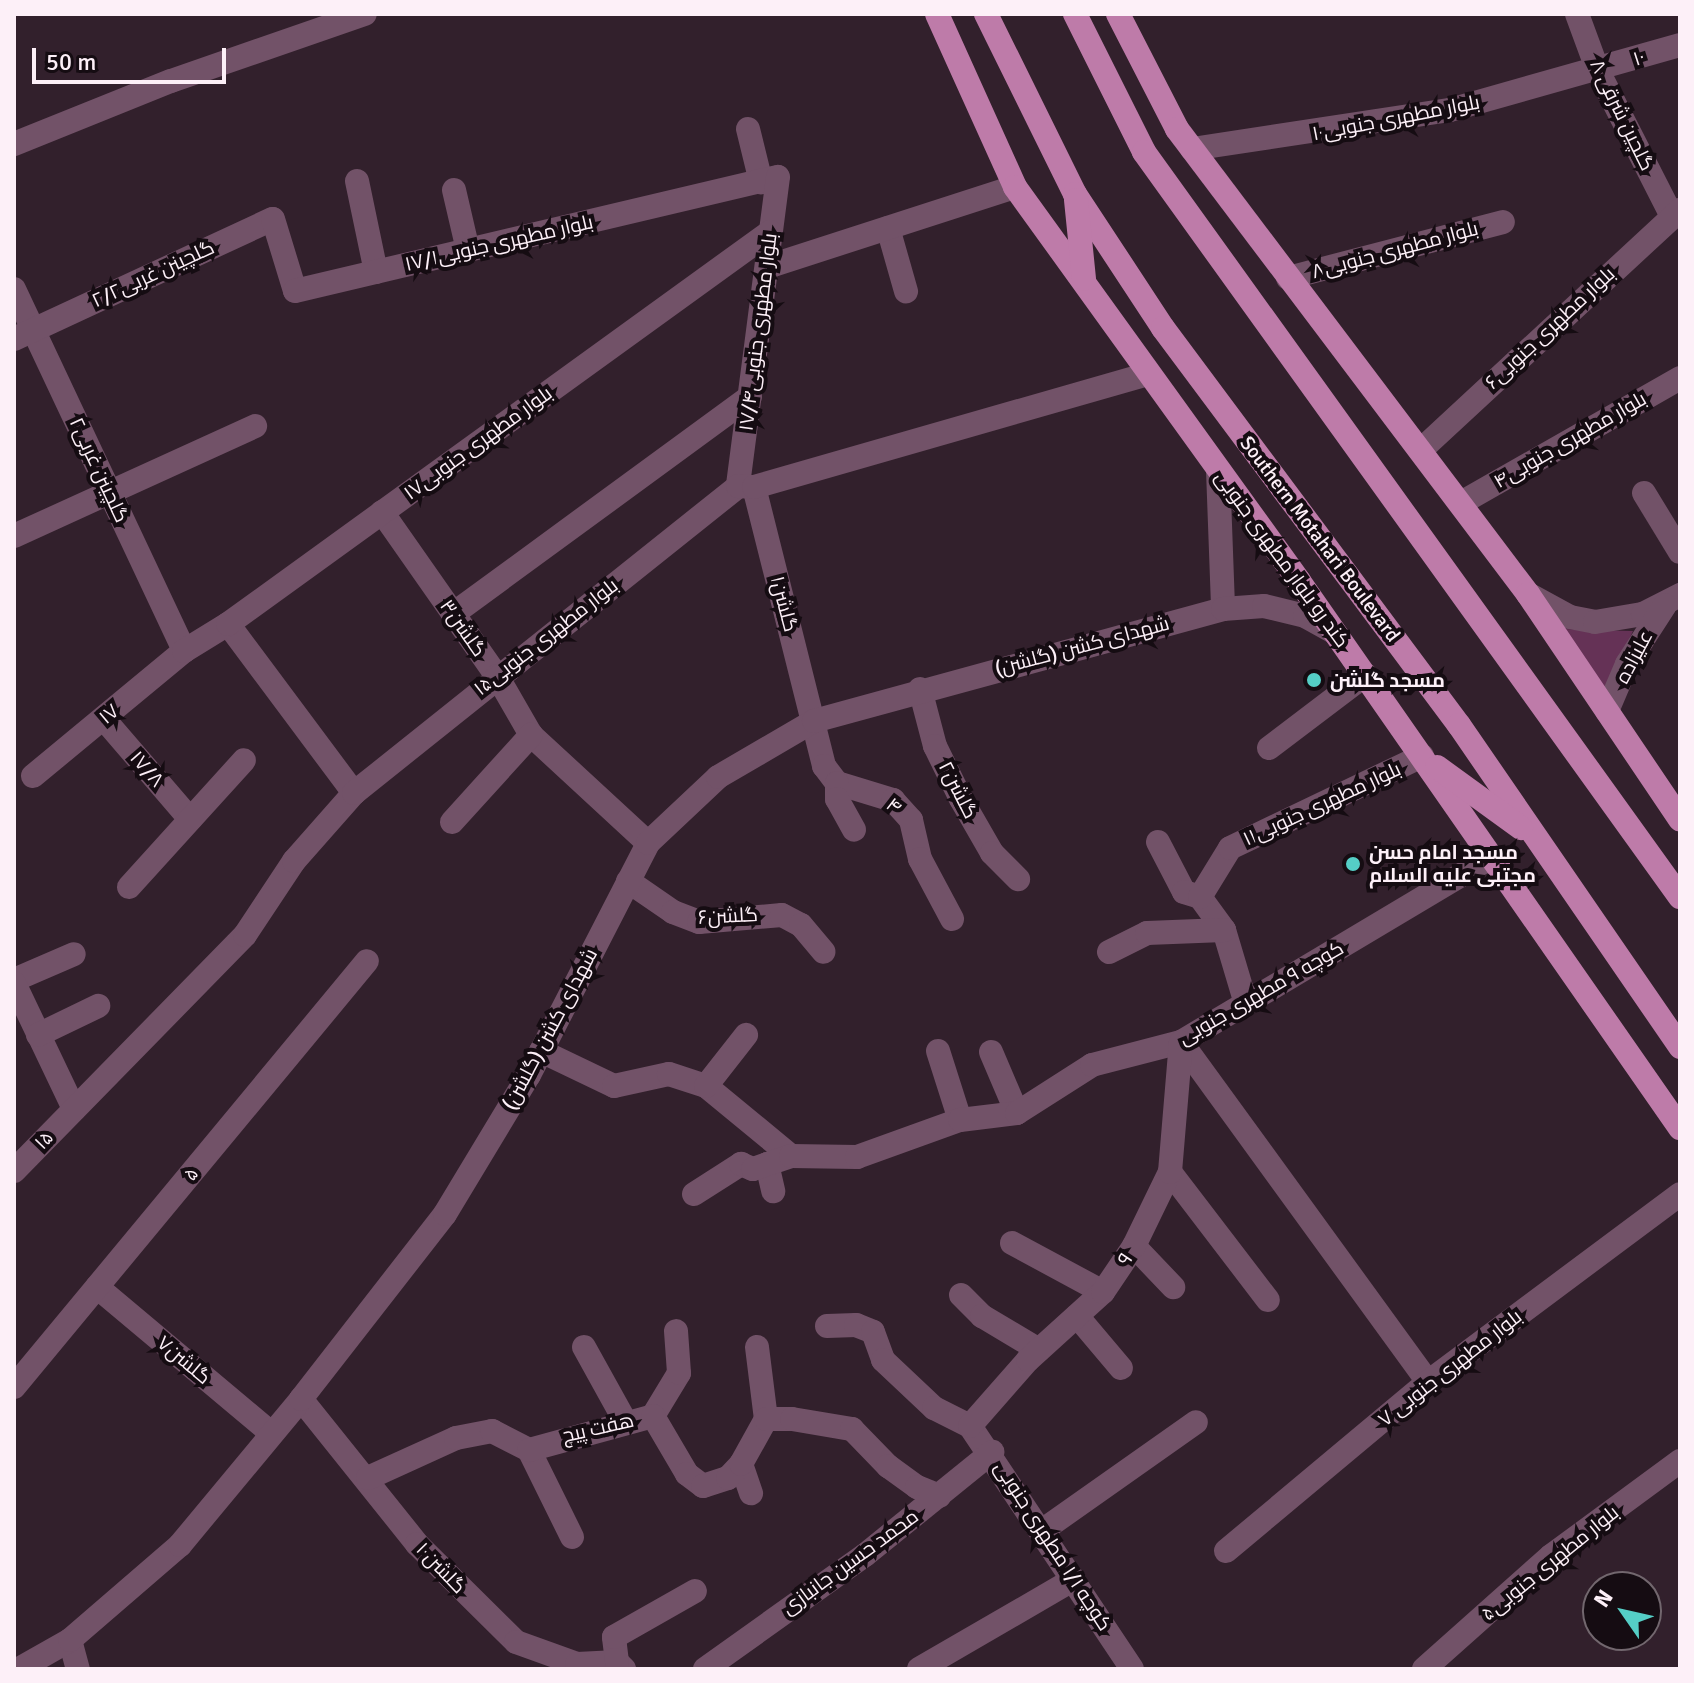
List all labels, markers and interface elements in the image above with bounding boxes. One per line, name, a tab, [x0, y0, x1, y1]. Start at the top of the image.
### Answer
scale bar	[36, 32, 230, 82]
street label: ۱۰	[1630, 45, 1648, 71]
text: 50 m	[46, 47, 96, 77]
street label: ۸ گلچین شرقی	[1585, 55, 1659, 175]
street label: بلوار مطهری جنوبی۱۰	[1310, 90, 1482, 146]
street label: بلوار مطهری جنوبی۱۷/۱	[403, 210, 595, 276]
street label: ۸بلوار مطهری جنوبی	[1309, 216, 1481, 284]
street label: بلوار مطهری جنوبی۱۷/۴	[734, 232, 782, 432]
street label: گلچینن غربی۲/۲	[88, 235, 218, 313]
street label: بلوار مطهری جنوبی۶	[1480, 262, 1620, 394]
street label: بلوار مطهری جنوبی۱۷	[399, 381, 557, 505]
street label: بلوار مطهری جنوبی۴	[1489, 387, 1651, 493]
street label: گلچینن غربی۲	[64, 414, 134, 526]
street label: ُSouthern Motahari Boulevard	[1235, 432, 1405, 646]
street label: کند رو بلوار مطهری جنوبی	[1210, 466, 1354, 652]
street label: بلوار مطهری جنوبی۱۵	[469, 573, 623, 701]
street label: گلشن۱	[765, 574, 803, 634]
street label: گلشن۳	[435, 595, 491, 661]
street label: شهدای کشن (گلشن)	[992, 611, 1172, 681]
street label: علیزاده	[1610, 626, 1658, 688]
place label: مسجد گلشن	[1330, 668, 1445, 692]
marker: مسجد گلشن	[1305, 671, 1323, 689]
street label: ۱۷	[94, 699, 124, 729]
street label: ۱۷/۸	[125, 746, 169, 792]
street label: گلشن۲	[933, 757, 983, 823]
street label: بلوار مطهری جنوبی۱۱	[1239, 757, 1405, 851]
street label: ۴	[881, 792, 907, 820]
place label: مسجد امام حسن مجتبی علیه السلام	[1369, 840, 1536, 887]
marker: مسجد امام حسن مجتبی علیه السلام	[1344, 855, 1362, 873]
street label: گلشن۶	[697, 902, 759, 930]
street label: کوچه ۹ مطهری جنوبی	[1174, 936, 1348, 1050]
street label: شهدای کشن (گلشن)	[497, 944, 603, 1114]
street label: ۱۵	[29, 1126, 59, 1154]
street label: ۵	[178, 1162, 204, 1186]
street label: ۹	[1112, 1248, 1138, 1270]
street label: ۷ بلوار مطهری جنوبی	[1373, 1304, 1527, 1432]
street label: گلشن۷	[152, 1331, 216, 1389]
street label: هفت پیچ	[560, 1408, 636, 1448]
street label: کوچه ۱/۱ مطهری جنوبی	[989, 1457, 1117, 1635]
street label: ۵بلوار مطهری جنوبی	[1476, 1500, 1624, 1626]
street label: محمد حسین جانبازی	[777, 1504, 923, 1620]
street label: گلشن۱۰	[411, 1537, 471, 1599]
north arrow	[1582, 1571, 1662, 1651]
text: N	[1588, 1585, 1619, 1612]

